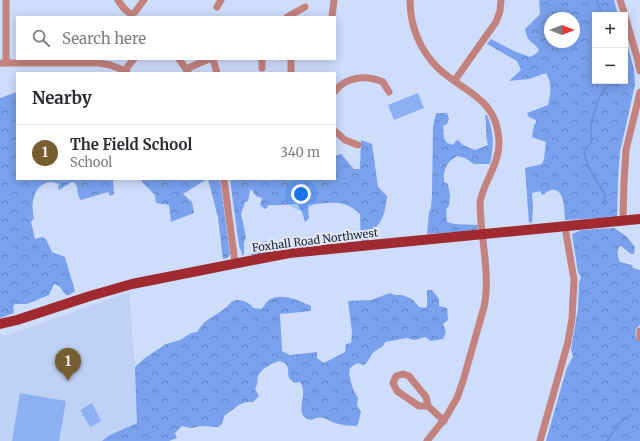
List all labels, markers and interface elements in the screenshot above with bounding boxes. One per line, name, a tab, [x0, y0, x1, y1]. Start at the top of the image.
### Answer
north arrow	[544, 12, 580, 48]
map controls	[592, 12, 628, 84]
button: +	[592, 12, 628, 48]
search box	[16, 16, 336, 60]
icon: search	[30, 27, 52, 49]
text: Search here	[62, 29, 146, 48]
button: −	[592, 48, 628, 84]
text: Nearby	[32, 87, 92, 109]
text: The Field School	[70, 135, 192, 154]
text: 1	[42, 144, 48, 161]
text: 340 m	[281, 144, 320, 161]
text: School	[70, 154, 112, 171]
your location	[291, 184, 311, 204]
street label: Foxhall Road Northwest	[251, 225, 380, 255]
pin: 1	[55, 348, 81, 381]

